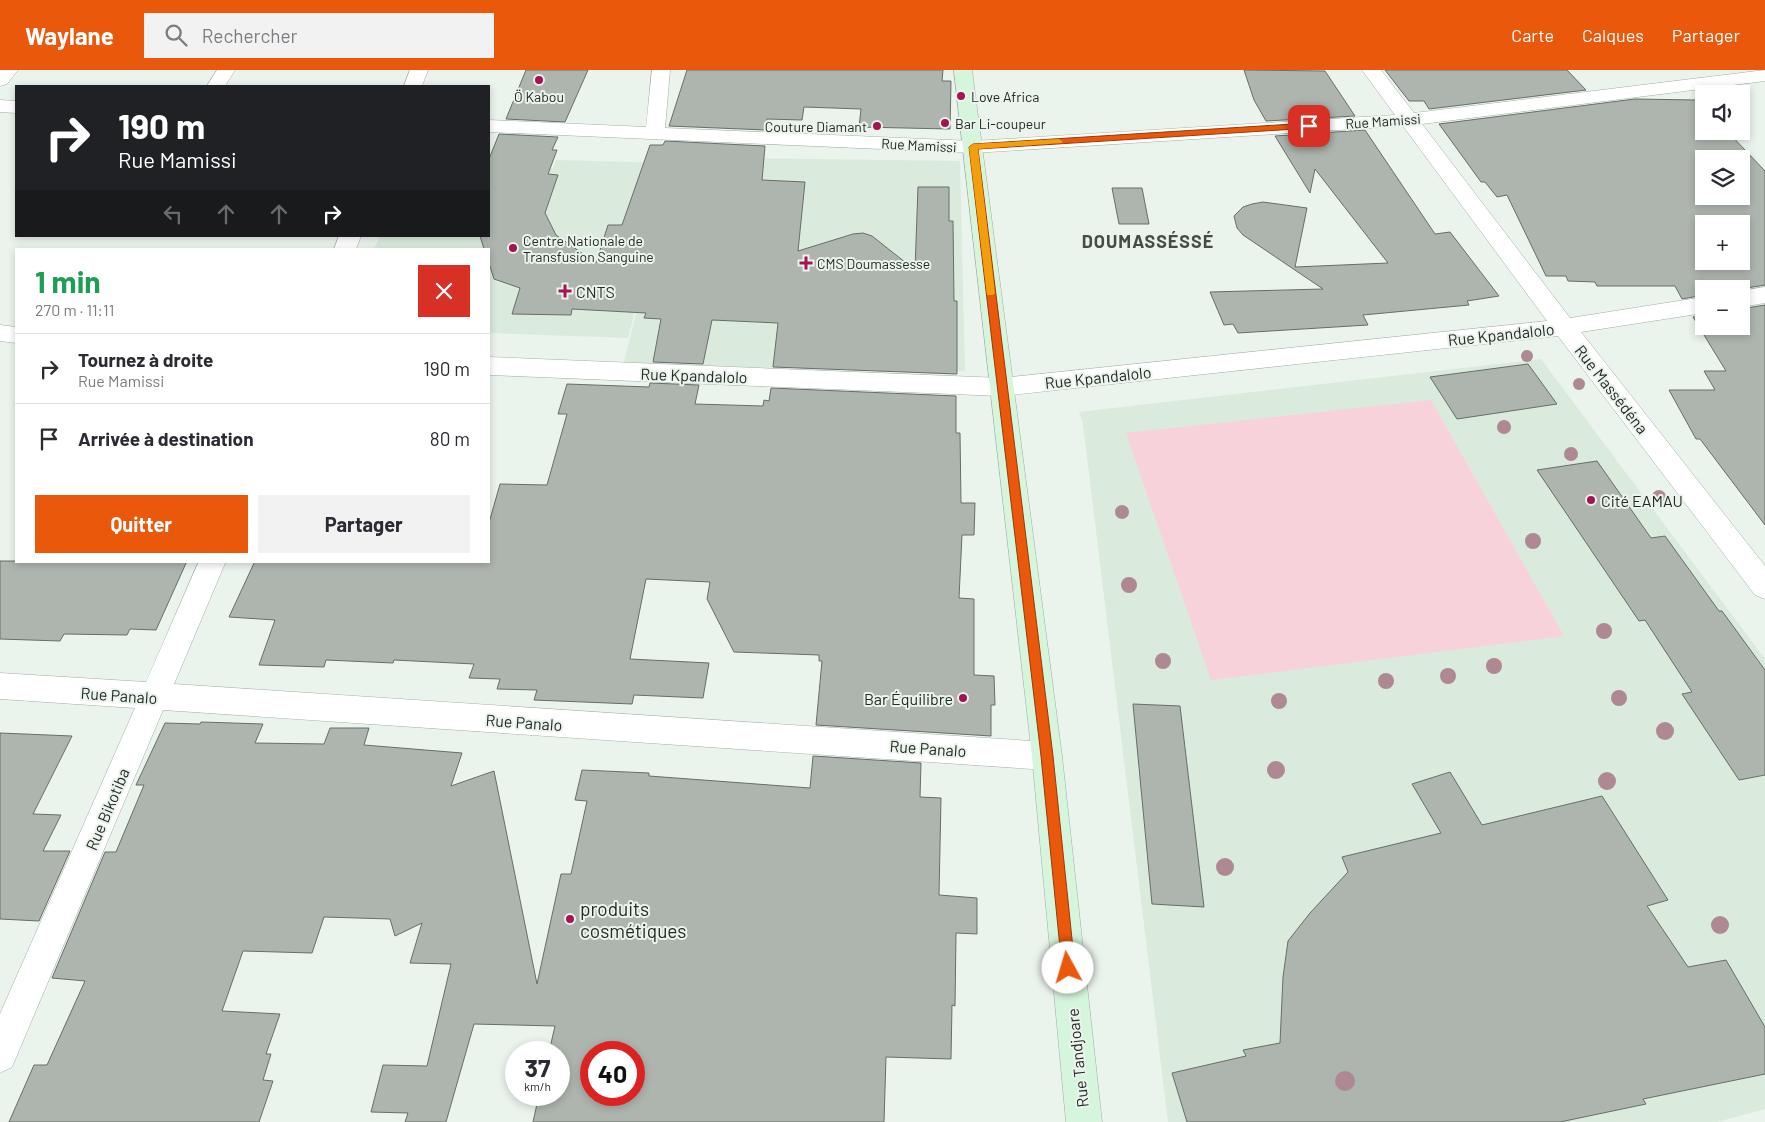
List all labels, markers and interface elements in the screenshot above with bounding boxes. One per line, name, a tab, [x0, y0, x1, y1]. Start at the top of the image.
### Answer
search box	[144, 13, 494, 58]
text: Waylane	[25, 21, 114, 50]
icon: search	[162, 21, 190, 49]
text: Rechercher	[202, 24, 297, 47]
text: Carte	[1511, 24, 1554, 46]
text: Calques	[1582, 24, 1644, 46]
text: Partager	[1672, 24, 1740, 46]
marker: Ö Kabou	[533, 74, 545, 86]
map controls	[1695, 85, 1750, 335]
button: sound	[1695, 85, 1750, 140]
place label: Ö Kabou	[514, 88, 564, 105]
place label: Love Africa	[971, 88, 1039, 105]
marker: Love Africa	[955, 90, 967, 102]
text: 190 m	[118, 104, 205, 146]
icon: right	[35, 105, 100, 170]
pin	[1288, 105, 1330, 147]
street label: Rue Mamissi	[1345, 110, 1421, 132]
icon: arrive	[1295, 112, 1323, 140]
place label: Bar Li-coupeur	[955, 115, 1046, 132]
marker: Bar Li-coupeur	[939, 117, 951, 129]
place label: Couture Diamant	[765, 118, 867, 135]
marker: Couture Diamant	[871, 120, 883, 132]
street label: Rue Mamissi	[881, 135, 957, 155]
text: Rue Mamissi	[118, 146, 237, 172]
button: layers	[1695, 150, 1750, 205]
icon: left	[159, 200, 187, 228]
icon: ahead	[212, 200, 240, 228]
icon: ahead	[265, 200, 293, 228]
icon: right	[318, 200, 346, 228]
button: +	[1695, 215, 1750, 270]
district label: DOUMASSÉSSÉ	[1082, 230, 1214, 252]
place label: Centre Nationale de Transfusion Sanguine	[523, 232, 654, 265]
marker: Centre Nationale de Transfusion Sanguine	[507, 242, 519, 254]
place label: CMS Doumassesse	[817, 255, 930, 272]
marker: CMS Doumassesse	[799, 256, 813, 270]
text: 1 min	[35, 263, 101, 299]
button: close	[418, 265, 470, 317]
button: −	[1695, 280, 1750, 335]
place label: CNTS	[576, 282, 615, 301]
marker: CNTS	[558, 284, 572, 298]
text: 270 m · 11:11	[35, 300, 114, 319]
street label: Rue Kpandalolo	[1447, 319, 1555, 349]
street label: Rue Massédéna	[1571, 341, 1653, 437]
text: Tournez à droite	[78, 348, 214, 371]
icon: right	[35, 355, 63, 383]
text: 190 m	[423, 357, 470, 380]
street label: Rue Kpandalolo	[1044, 362, 1152, 392]
street label: Rue Kpandalolo	[640, 364, 748, 386]
text: Rue Mamissi	[78, 371, 164, 390]
icon: arrive	[35, 425, 63, 453]
text: Arrivée à destination	[78, 427, 254, 450]
text: 80 m	[430, 427, 470, 450]
place label: Cité EAMAU	[1601, 491, 1683, 510]
marker: Cité EAMAU	[1585, 494, 1597, 506]
button: Quitter	[35, 495, 248, 553]
button: Partager	[258, 495, 470, 553]
street label: Rue Panalo	[80, 683, 158, 707]
place label: Bar Équilibre	[864, 689, 953, 708]
marker: Bar Équilibre	[957, 692, 969, 704]
street label: Rue Panalo	[485, 710, 563, 734]
street label: Rue Panalo	[889, 736, 967, 760]
street label: Rue Bikotiba	[81, 765, 133, 853]
place label: produits cosmétiques	[580, 897, 686, 942]
marker: produits cosmétiques	[564, 913, 576, 925]
position arrow	[1041, 941, 1093, 993]
street label: Rue Tandjoare	[1062, 1008, 1092, 1108]
speed limit sign: 40	[580, 1041, 645, 1106]
text: 37	[525, 1052, 550, 1082]
text: km/h	[524, 1079, 551, 1093]

